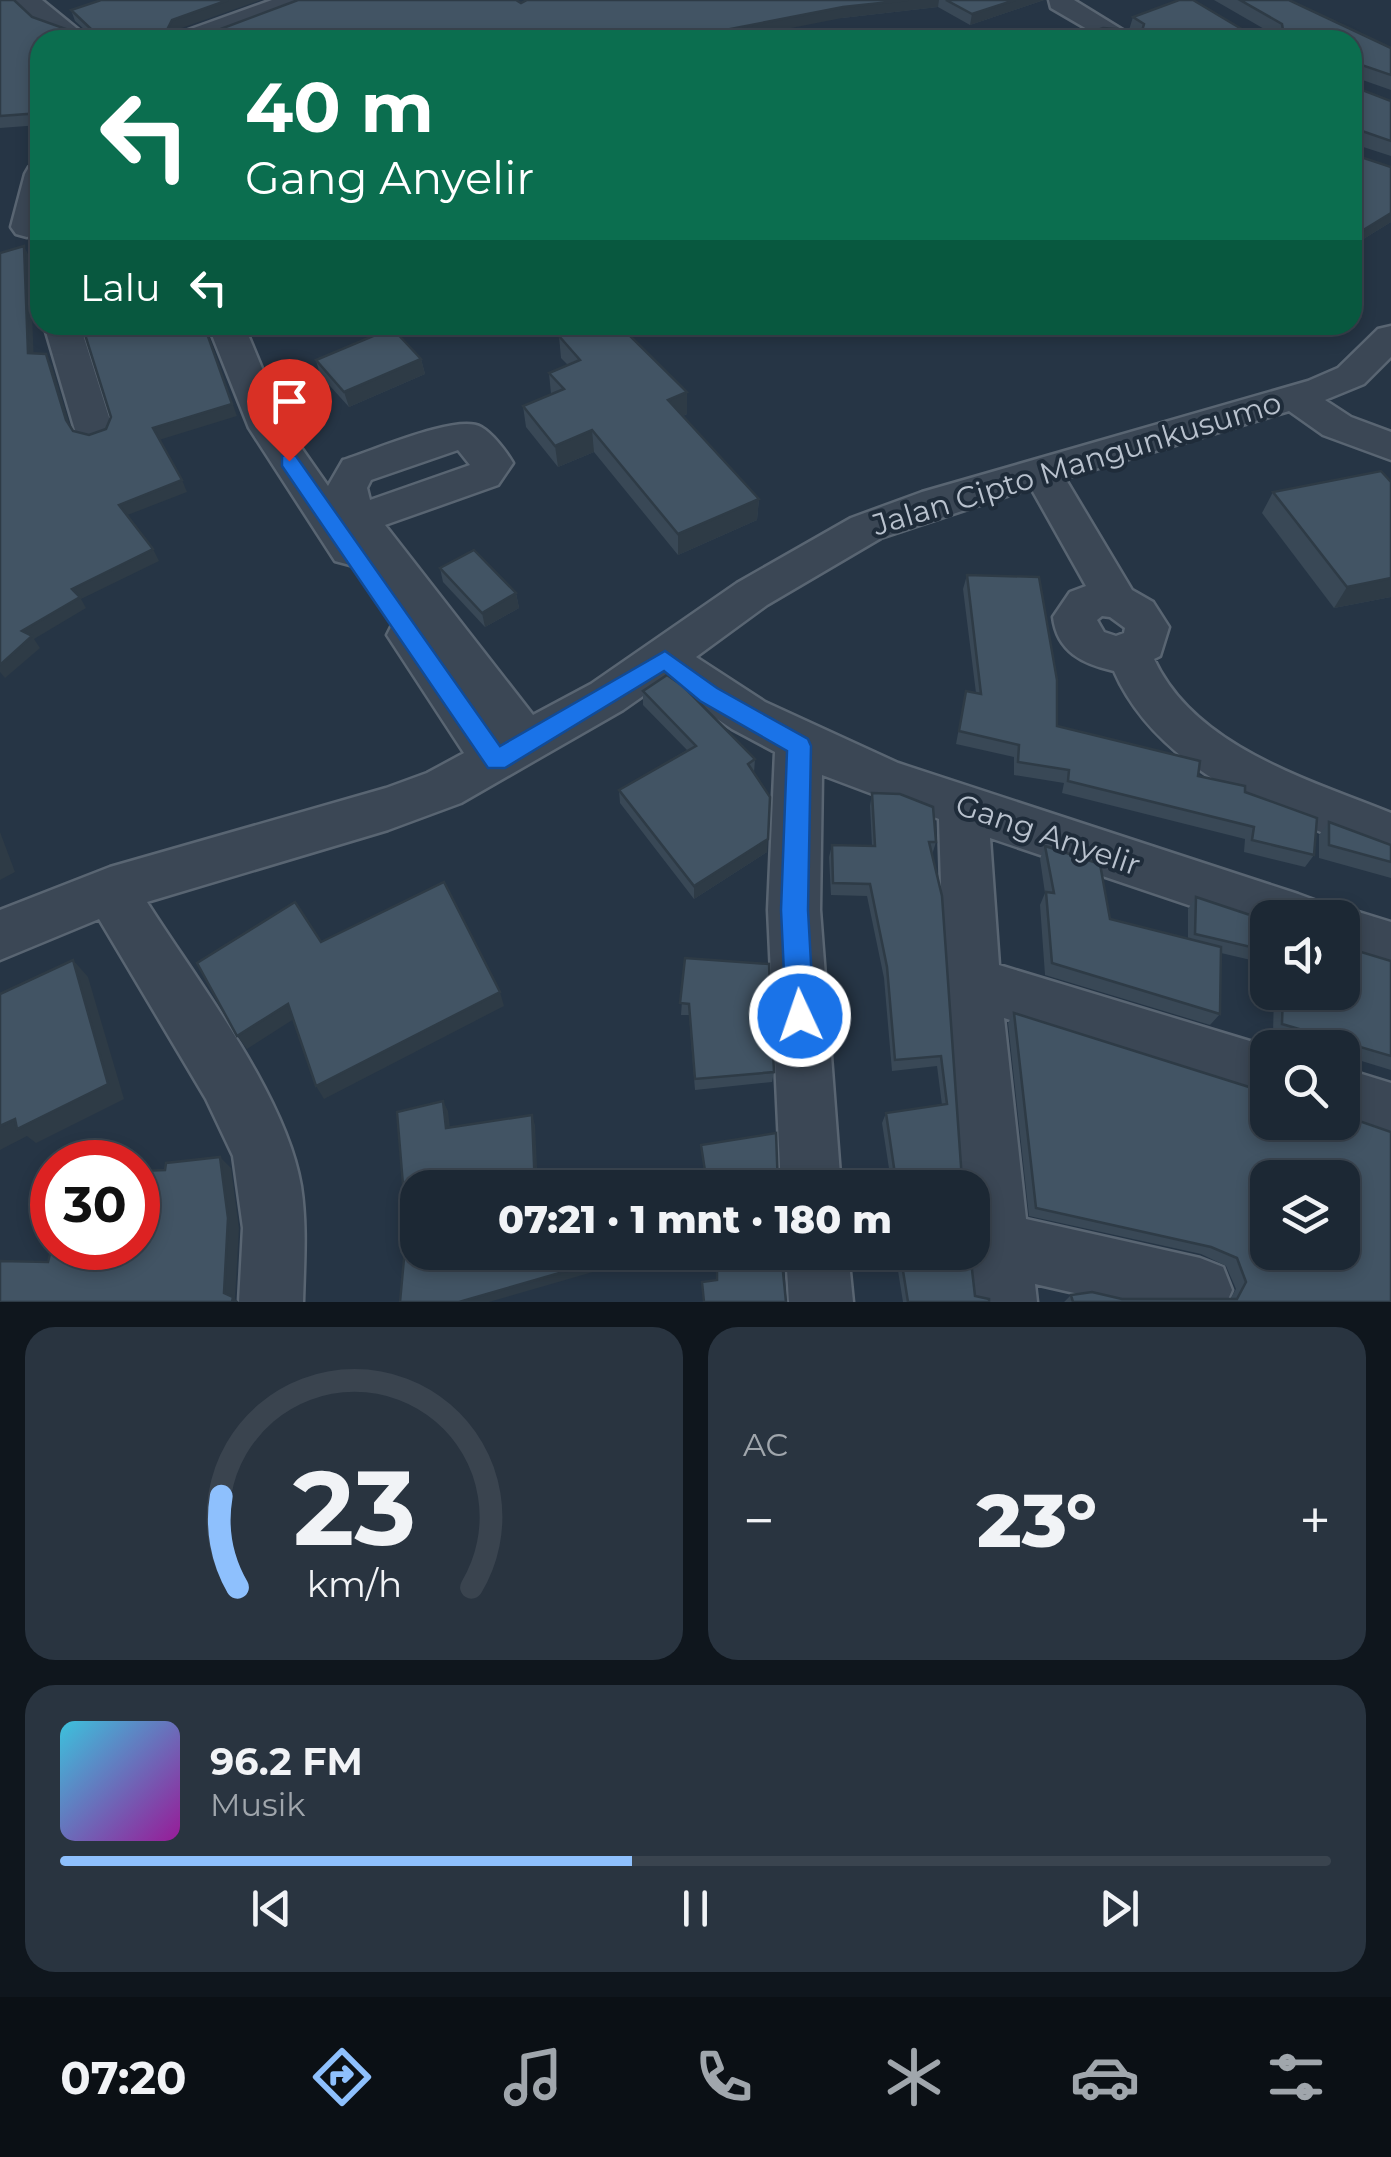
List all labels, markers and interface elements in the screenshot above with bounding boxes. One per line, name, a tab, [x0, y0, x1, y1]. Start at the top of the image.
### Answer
text: 40 m	[245, 64, 434, 150]
icon: left	[80, 70, 210, 200]
text: Gang Anyelir	[245, 150, 534, 205]
icon: left	[181, 260, 236, 315]
text: Lalu	[80, 264, 161, 311]
pin	[247, 359, 332, 462]
icon: arrive	[262, 374, 317, 429]
street label: Jalan Cipto Mangunkusumo	[867, 384, 1286, 544]
street label: Gang Anyelir	[951, 786, 1145, 883]
map controls	[1250, 900, 1360, 1270]
button: sound	[1250, 900, 1360, 1010]
position arrow	[748, 964, 852, 1068]
button: search	[1250, 1030, 1360, 1140]
speed limit sign: 30	[30, 1140, 160, 1270]
button: layers	[1250, 1160, 1360, 1270]
text: 07:21 · 1 mnt · 180 m	[498, 1196, 892, 1243]
text: AC	[743, 1425, 788, 1464]
text: 23	[293, 1444, 415, 1571]
text: 23°	[977, 1474, 1097, 1566]
text: −	[743, 1487, 775, 1554]
text: +	[1299, 1487, 1331, 1554]
text: km/h	[306, 1562, 402, 1606]
text: 96.2 FM	[210, 1738, 363, 1785]
text: Musik	[210, 1785, 305, 1824]
icon: previous	[244, 1881, 299, 1936]
icon: pause	[668, 1881, 723, 1936]
icon: next	[1092, 1881, 1147, 1936]
icon: directions	[307, 2042, 377, 2112]
icon: music	[498, 2042, 568, 2112]
icon: phone	[689, 2042, 759, 2112]
icon: climate	[879, 2042, 949, 2112]
icon: car	[1070, 2042, 1140, 2112]
icon: filters	[1261, 2042, 1331, 2112]
text: 07:20	[60, 2050, 187, 2105]

